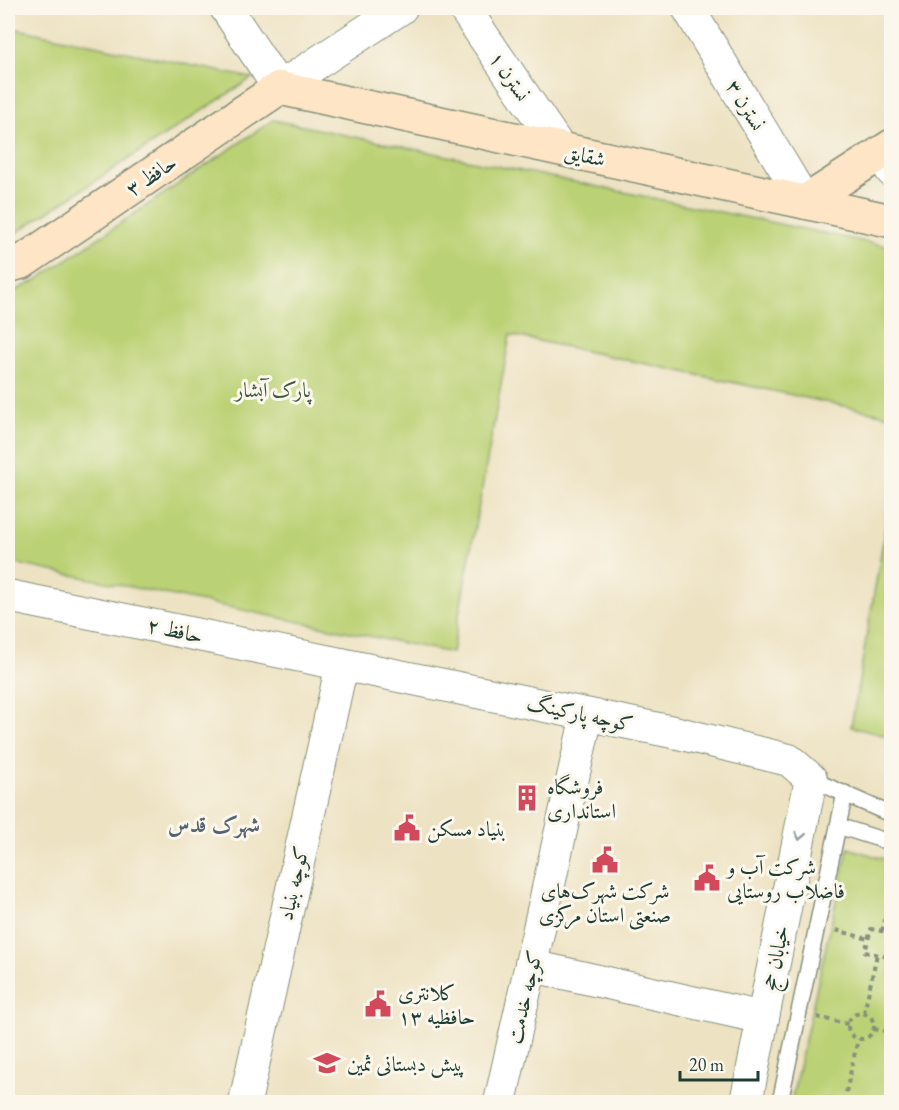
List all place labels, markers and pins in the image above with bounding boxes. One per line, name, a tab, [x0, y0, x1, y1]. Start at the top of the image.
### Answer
place label: فروشگاه استانداری	[547, 773, 616, 824]
building icon: فروشگاه استانداری	[512, 783, 542, 813]
public building icon: بنیاد مسکن	[392, 813, 422, 843]
place label: بنیاد مسکن	[427, 815, 506, 843]
public building icon: شرکت شهرک‌های صنعتی استان مرکزی	[590, 845, 620, 875]
place label: شرکت آب و فاضلاب روستایی	[725, 853, 845, 905]
public building icon: شرکت آب و فاضلاب روستایی	[692, 863, 722, 893]
place label: شرکت شهرک‌های صنعتی استان مرکزی	[539, 877, 671, 930]
place label: کلانتری ۱۳ حافظیه	[398, 979, 475, 1030]
public building icon: کلانتری ۱۳ حافظیه	[363, 989, 393, 1019]
school or university icon: پیش دبستانی ثمین	[312, 1048, 342, 1078]
place label: پیش دبستانی ثمین	[347, 1050, 465, 1078]

